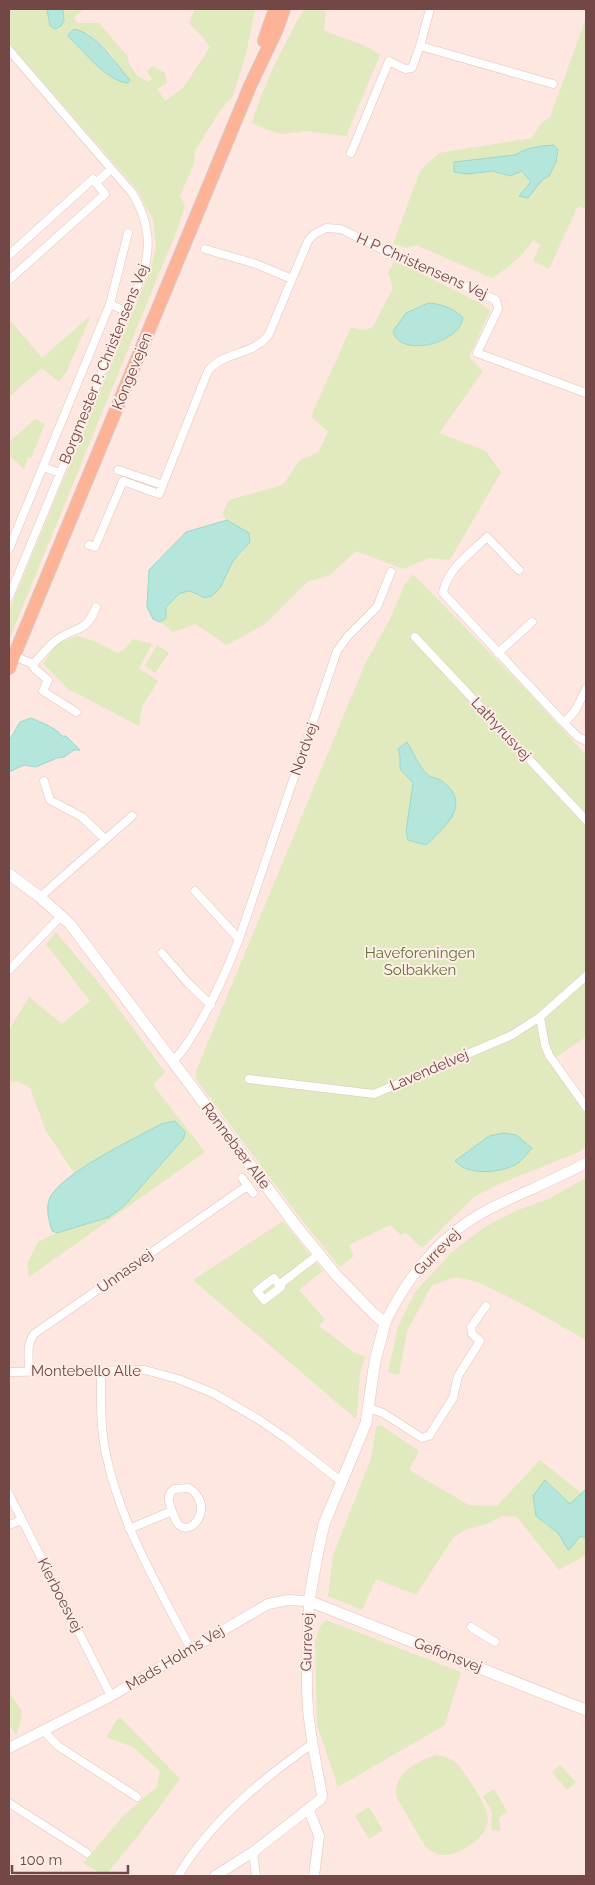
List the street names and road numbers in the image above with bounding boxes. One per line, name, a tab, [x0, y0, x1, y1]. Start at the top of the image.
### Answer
street label: H P Christensens Vej	[354, 229, 490, 303]
street label: Borgmester P. Christensens Vej	[56, 261, 152, 467]
street label: Kongevejen	[108, 330, 156, 412]
street label: Lathyrusvej	[467, 694, 535, 764]
street label: Nordvej	[287, 720, 321, 778]
street label: Lavendelvej	[387, 1045, 471, 1095]
street label: Rønnebær Alle	[198, 1099, 274, 1193]
street label: Gurrevej	[410, 1225, 464, 1279]
street label: Unnasvej	[94, 1245, 156, 1297]
street label: Montebello Alle	[31, 1362, 141, 1380]
street label: Kierboesvej	[34, 1555, 86, 1635]
street label: Gurrevej	[297, 1612, 317, 1672]
street label: Mads Holms Vej	[123, 1622, 227, 1694]
street label: Gefionsvej	[411, 1634, 485, 1676]

